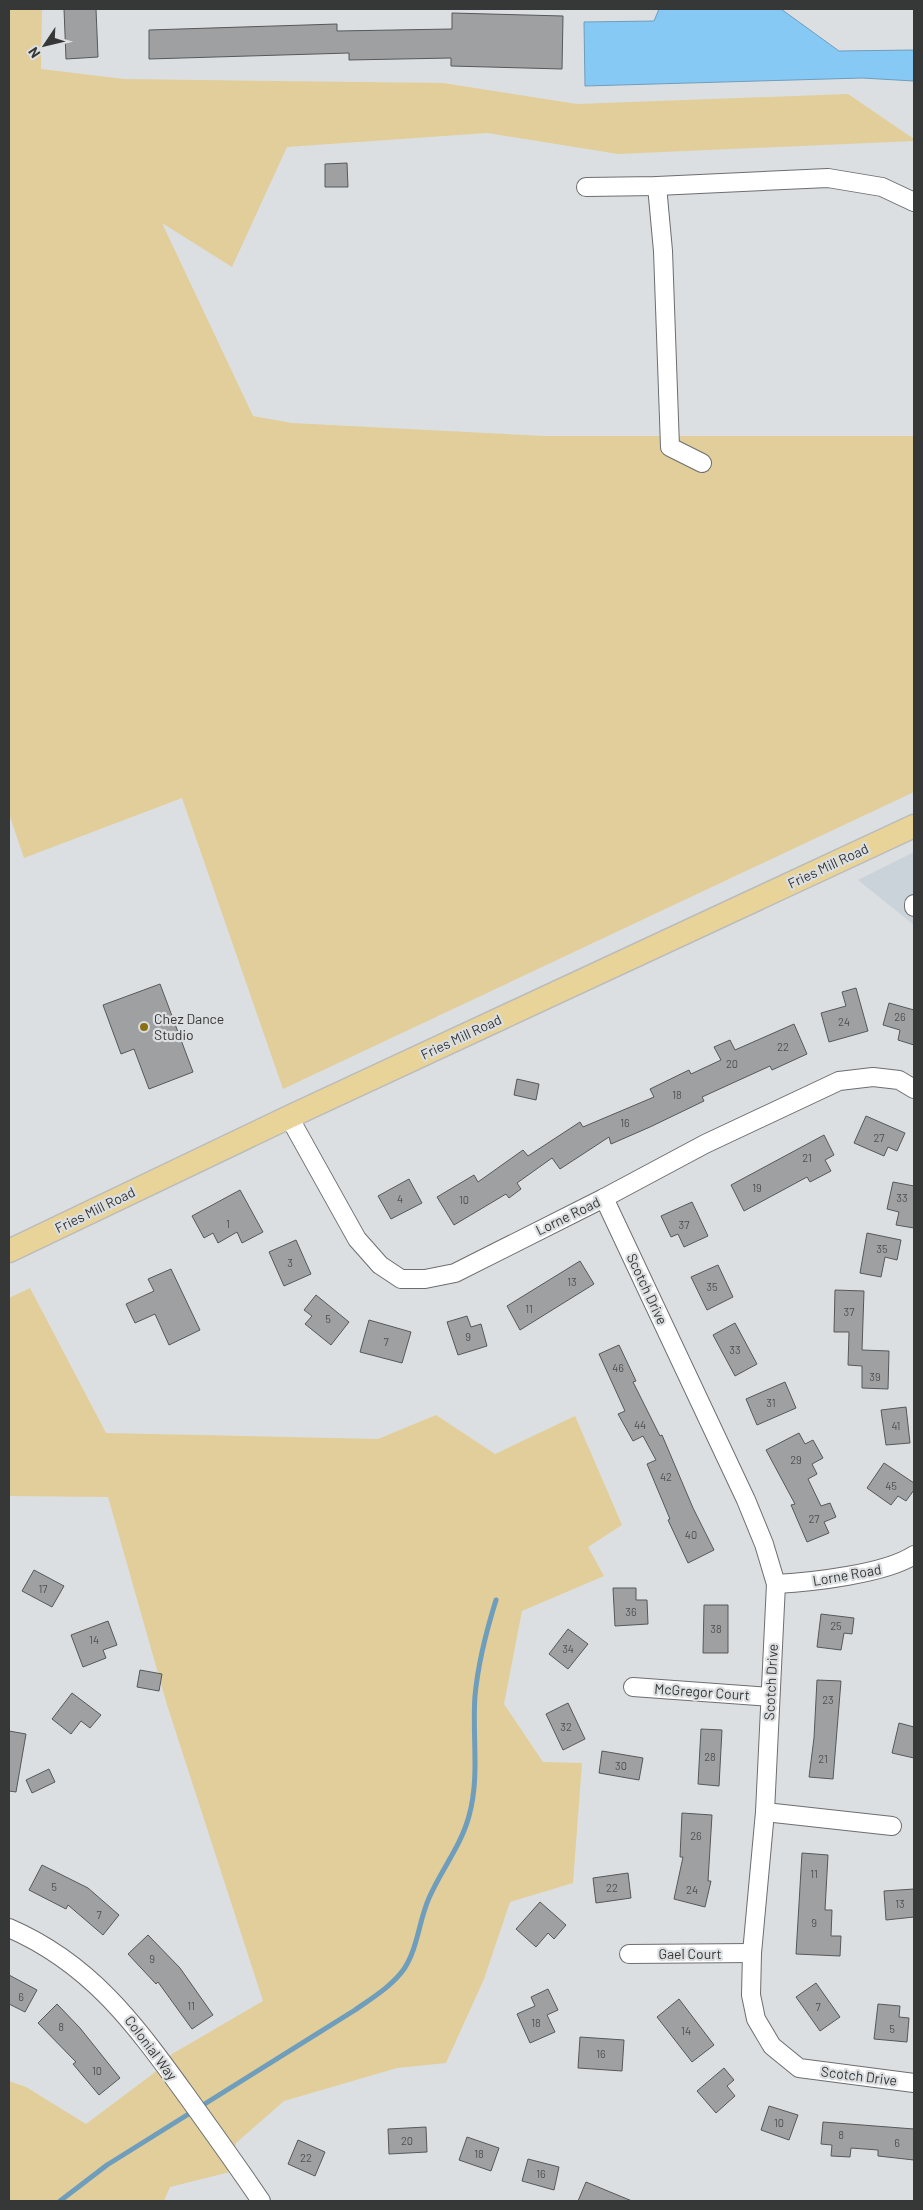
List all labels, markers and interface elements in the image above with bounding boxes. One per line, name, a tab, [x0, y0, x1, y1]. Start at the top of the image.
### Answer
north arrow	[20, 20, 70, 70]
text: N	[24, 44, 44, 61]
street label: Fries Mill Road	[785, 839, 871, 892]
place label: Chez Dance Studio	[154, 1010, 224, 1043]
street label: Fries Mill Road	[418, 1010, 504, 1063]
house number: 26	[894, 1010, 906, 1023]
house number: 24	[838, 1015, 850, 1028]
marker: Chez Dance Studio	[138, 1021, 150, 1033]
house number: 22	[777, 1040, 789, 1053]
house number: 20	[726, 1057, 738, 1070]
house number: 18	[672, 1088, 682, 1101]
house number: 16	[620, 1116, 630, 1129]
house number: 27	[873, 1131, 885, 1144]
house number: 21	[802, 1151, 812, 1164]
house number: 19	[752, 1181, 762, 1194]
street label: Fries Mill Road	[52, 1183, 138, 1236]
house number: 33	[896, 1191, 908, 1204]
house number: 4	[397, 1192, 403, 1205]
house number: 10	[459, 1193, 469, 1206]
street label: Lorne Road	[533, 1193, 603, 1238]
house number: 1	[226, 1217, 230, 1230]
house number: 37	[679, 1218, 689, 1231]
house number: 35	[876, 1242, 888, 1255]
street label: Scotch Drive	[624, 1250, 671, 1327]
house number: 3	[287, 1256, 293, 1269]
house number: 13	[567, 1275, 577, 1288]
house number: 35	[706, 1280, 718, 1293]
house number: 11	[525, 1302, 533, 1315]
house number: 37	[844, 1305, 854, 1318]
house number: 5	[325, 1312, 331, 1325]
house number: 9	[465, 1330, 471, 1343]
house number: 7	[383, 1335, 389, 1348]
house number: 33	[729, 1343, 741, 1356]
house number: 46	[612, 1361, 624, 1374]
house number: 39	[869, 1370, 881, 1383]
house number: 31	[766, 1396, 776, 1409]
house number: 44	[634, 1418, 646, 1431]
house number: 41	[892, 1419, 900, 1432]
house number: 29	[790, 1453, 802, 1466]
house number: 42	[660, 1470, 672, 1483]
house number: 45	[885, 1479, 897, 1492]
house number: 27	[808, 1512, 820, 1525]
house number: 40	[685, 1528, 697, 1541]
street label: Lorne Road	[811, 1560, 883, 1589]
house number: 17	[38, 1582, 48, 1595]
house number: 36	[625, 1605, 637, 1618]
house number: 25	[830, 1619, 842, 1632]
house number: 38	[710, 1622, 722, 1635]
house number: 14	[89, 1633, 99, 1646]
house number: 34	[562, 1642, 574, 1655]
street label: Scotch Drive	[760, 1643, 781, 1721]
street label: McGregor Court	[654, 1680, 750, 1703]
house number: 23	[822, 1693, 834, 1706]
house number: 32	[560, 1720, 572, 1733]
house number: 28	[704, 1750, 716, 1763]
house number: 21	[818, 1752, 828, 1765]
house number: 30	[615, 1759, 627, 1772]
house number: 26	[690, 1829, 702, 1842]
house number: 11	[810, 1867, 818, 1880]
house number: 5	[51, 1880, 57, 1893]
house number: 22	[606, 1881, 618, 1894]
house number: 24	[686, 1883, 698, 1896]
house number: 13	[895, 1897, 905, 1910]
house number: 7	[96, 1908, 102, 1921]
house number: 9	[811, 1916, 817, 1929]
street label: Gael Court	[658, 1945, 722, 1962]
house number: 9	[149, 1952, 155, 1965]
house number: 6	[18, 1990, 24, 2003]
house number: 11	[187, 1999, 195, 2012]
house number: 7	[815, 2000, 821, 2013]
street label: Colonial Way	[122, 2012, 182, 2084]
house number: 18	[531, 2016, 541, 2029]
house number: 8	[58, 2020, 64, 2033]
house number: 5	[889, 2022, 895, 2035]
house number: 14	[681, 2024, 691, 2037]
house number: 16	[596, 2047, 606, 2060]
street label: Scotch Drive	[820, 2062, 898, 2089]
house number: 10	[92, 2064, 102, 2077]
house number: 10	[774, 2116, 784, 2129]
house number: 8	[838, 2128, 844, 2141]
house number: 20	[401, 2134, 413, 2147]
house number: 6	[894, 2136, 900, 2149]
house number: 18	[474, 2147, 484, 2160]
house number: 22	[300, 2151, 312, 2164]
house number: 16	[536, 2167, 546, 2180]

